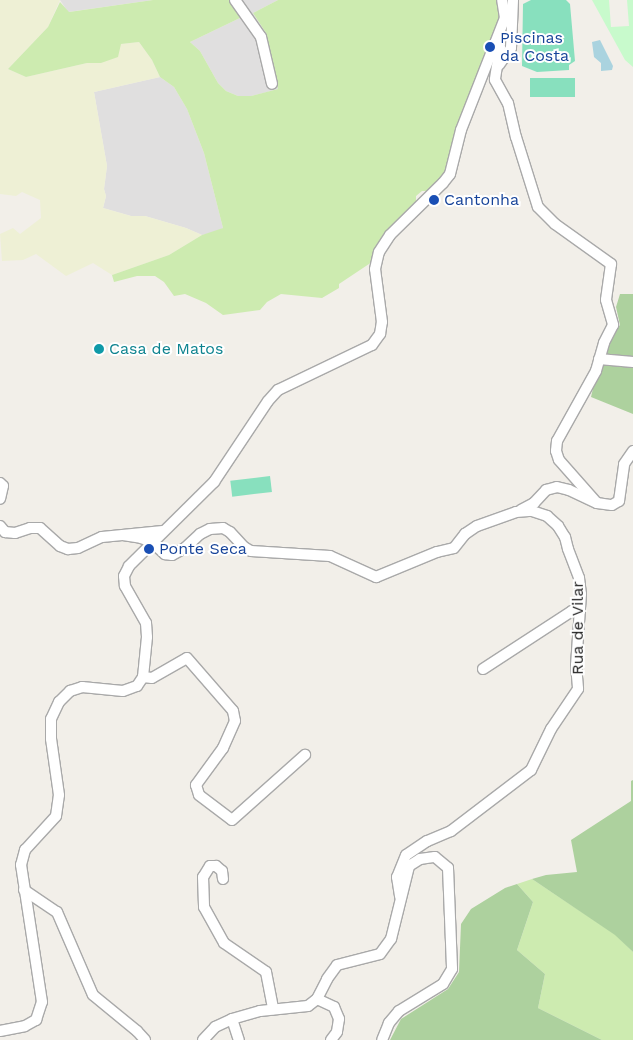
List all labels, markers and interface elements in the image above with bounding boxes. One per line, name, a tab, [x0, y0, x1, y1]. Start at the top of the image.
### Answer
place label: Piscinas da Costa	[500, 28, 569, 66]
marker: Piscinas da Costa	[484, 41, 496, 53]
place label: Cantonha	[444, 190, 519, 210]
marker: Cantonha	[428, 194, 440, 206]
place label: Casa de Matos	[109, 339, 224, 359]
marker: Casa de Matos	[93, 343, 105, 355]
place label: Ponte Seca	[159, 539, 247, 559]
marker: Ponte Seca	[143, 543, 155, 555]
street label: Rua de Vilar	[568, 581, 588, 675]

